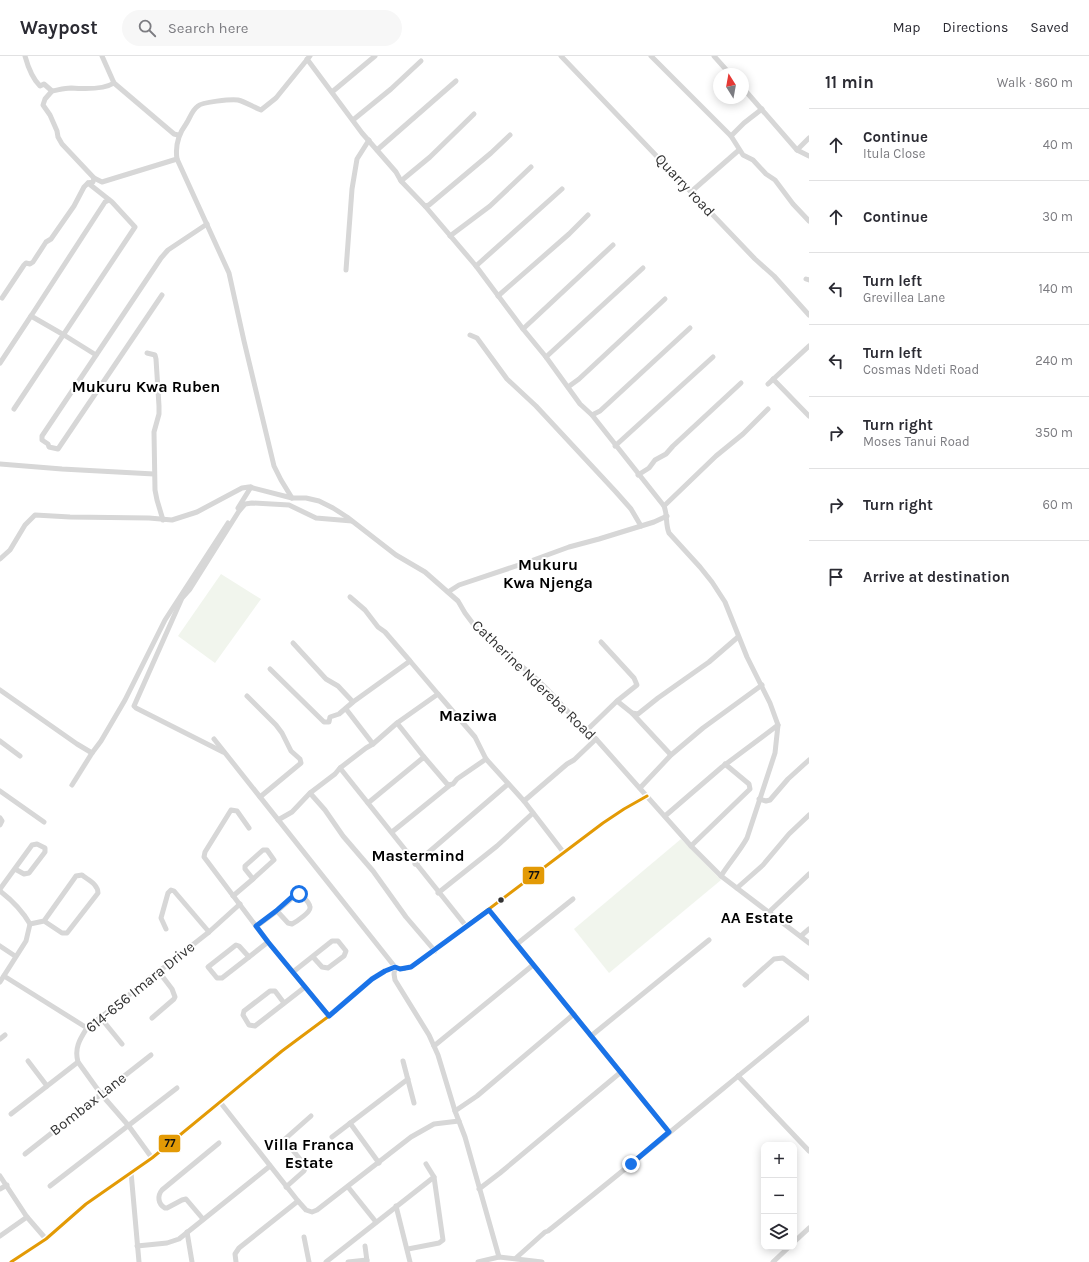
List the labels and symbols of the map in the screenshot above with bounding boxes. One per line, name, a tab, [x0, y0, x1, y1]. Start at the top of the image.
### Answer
north arrow	[713, 68, 749, 104]
street label: Quarry road	[651, 150, 719, 220]
district label: Mukuru Kwa Ruben	[72, 377, 220, 396]
district label: Mukuru Kwa Njenga	[503, 555, 593, 592]
street label: Catherine Ndereba Road	[468, 616, 600, 744]
district label: Maziwa	[439, 706, 497, 725]
district label: Mastermind	[371, 846, 465, 865]
line badge: 77	[522, 866, 545, 885]
text: 77	[529, 869, 540, 882]
route start	[290, 885, 308, 903]
unlabelled marker	[496, 895, 506, 905]
district label: AA Estate	[721, 908, 793, 927]
street label: 614-656 Imara Drive	[82, 937, 198, 1037]
street label: Bombax Lane	[46, 1069, 130, 1139]
line badge: 77	[158, 1134, 181, 1153]
district label: Villa Franca Estate	[264, 1135, 354, 1172]
text: 77	[165, 1137, 176, 1150]
route end	[622, 1155, 640, 1173]

